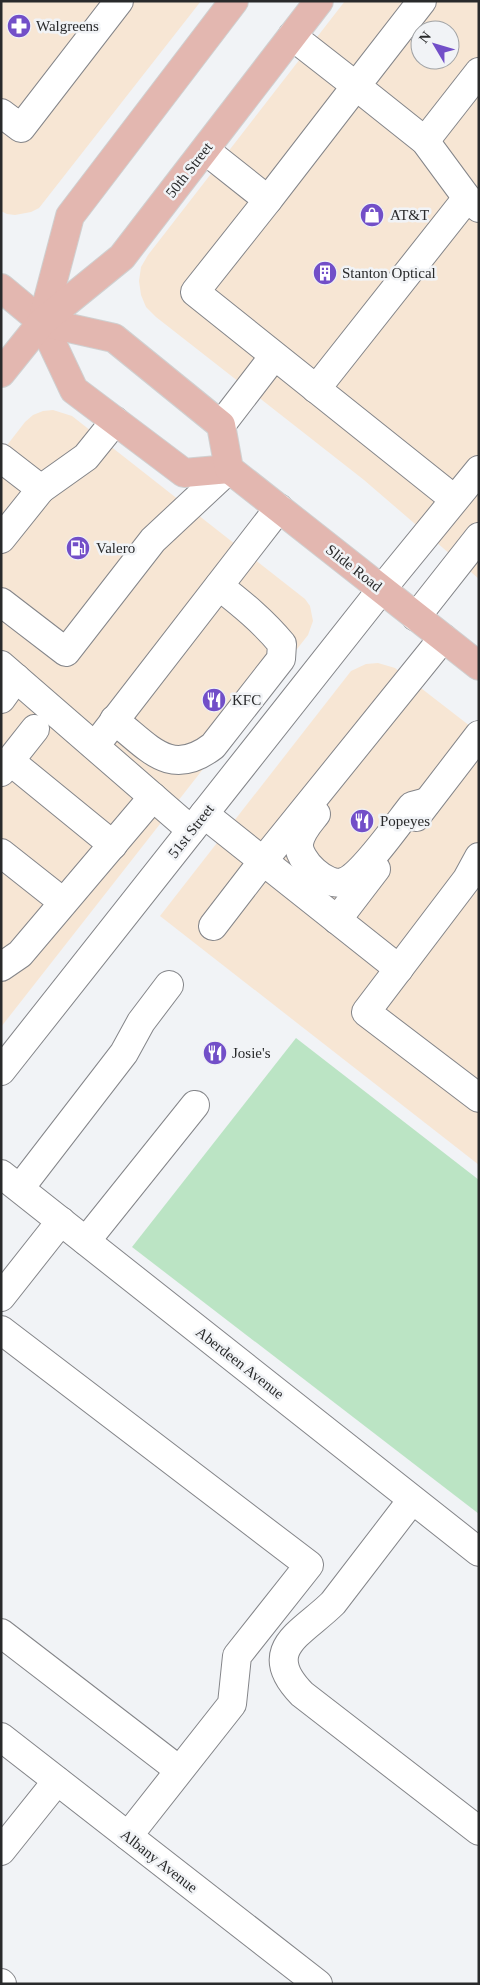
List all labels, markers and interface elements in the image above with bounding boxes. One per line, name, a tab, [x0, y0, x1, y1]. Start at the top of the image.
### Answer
pharmacy icon: Walgreens	[6, 13, 32, 39]
place label: Walgreens	[36, 18, 99, 34]
north arrow	[410, 20, 460, 70]
text: N	[416, 29, 434, 46]
street label: 50th Street	[163, 139, 216, 201]
shop icon: AT&T	[359, 202, 385, 228]
place label: AT&T	[390, 207, 429, 223]
building icon: Stanton Optical	[312, 260, 338, 286]
place label: Stanton Optical	[342, 265, 436, 281]
fuel station icon: Valero	[65, 535, 91, 561]
place label: Valero	[96, 540, 135, 556]
street label: Slide Road	[323, 541, 385, 595]
restaurant icon: KFC	[201, 687, 227, 713]
place label: KFC	[232, 692, 261, 708]
street label: 51st Street	[165, 800, 217, 861]
restaurant icon: Popeyes	[349, 808, 375, 834]
place label: Popeyes	[380, 813, 430, 829]
restaurant icon: Josie's	[202, 1040, 228, 1066]
place label: Josie's	[232, 1045, 271, 1061]
street label: Aberdeen Avenue	[193, 1324, 287, 1402]
street label: Albany Avenue	[118, 1826, 201, 1896]

